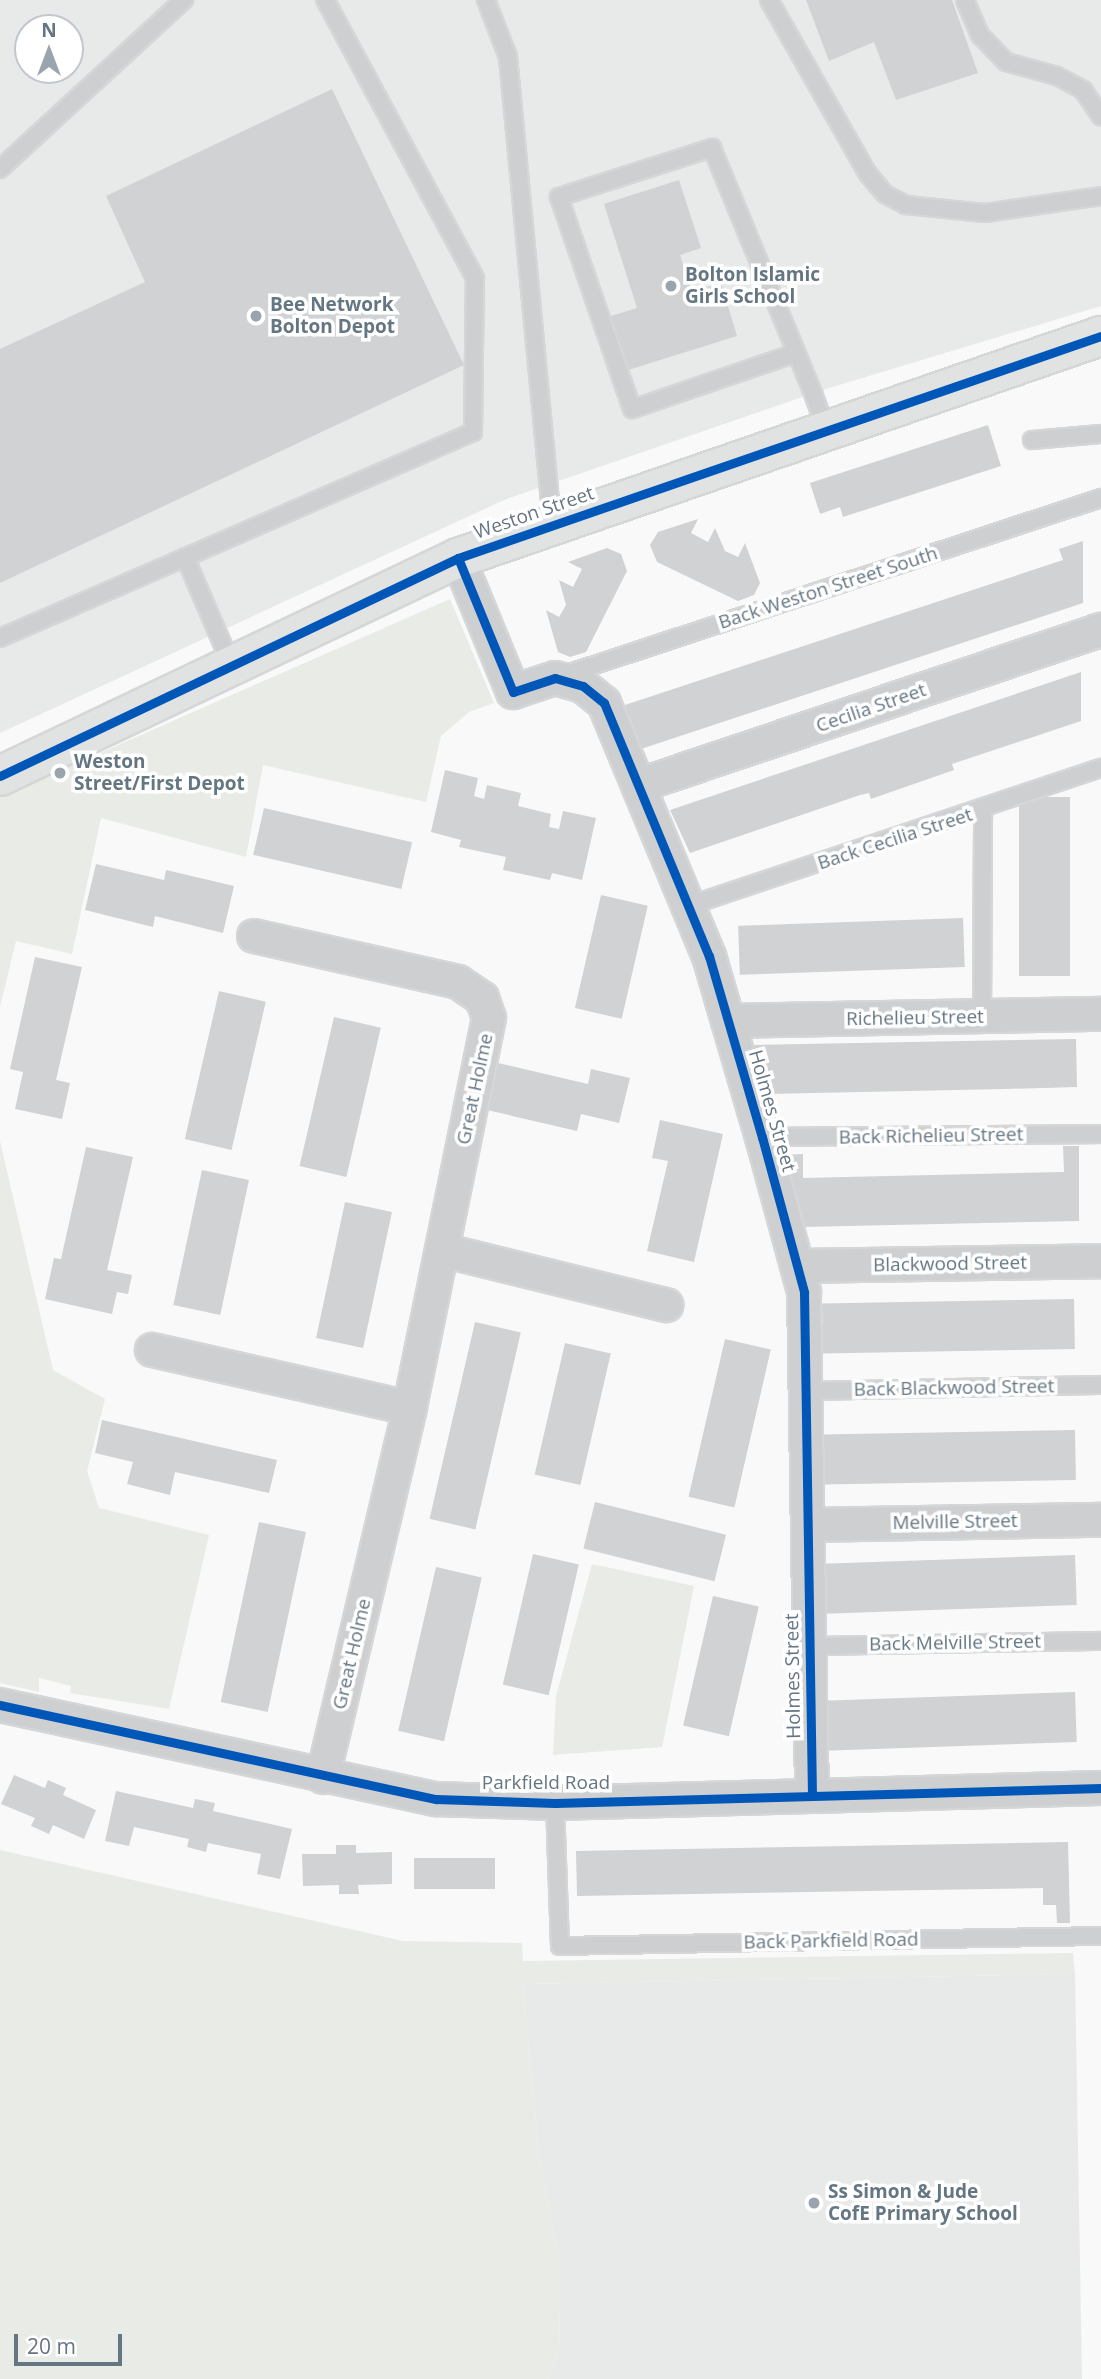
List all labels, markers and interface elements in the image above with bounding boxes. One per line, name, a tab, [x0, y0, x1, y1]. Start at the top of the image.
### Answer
north arrow	[14, 14, 84, 84]
text: N	[41, 17, 57, 43]
place label: Bolton Islamic Girls School	[685, 264, 820, 308]
marker: Bolton Islamic Girls School	[663, 278, 679, 294]
place label: Bee Network Bolton Depot	[270, 294, 395, 338]
marker: Bee Network Bolton Depot	[248, 308, 264, 324]
street label: Weston Street	[471, 482, 597, 544]
street label: Back Weston Street South	[716, 542, 940, 634]
street label: Cecilia Street	[813, 679, 929, 737]
place label: Weston Street/First Depot	[74, 751, 245, 795]
marker: Weston Street/First Depot	[52, 765, 68, 781]
street label: Back Cecilia Street	[815, 803, 975, 875]
street label: Richelieu Street	[846, 1005, 984, 1031]
street label: Great Holme	[452, 1031, 498, 1147]
street label: Holmes Street	[744, 1048, 800, 1174]
street label: Back Richelieu Street	[838, 1123, 1024, 1149]
street label: Blackwood Street	[873, 1251, 1027, 1277]
street label: Back Blackwood Street	[853, 1375, 1055, 1401]
street label: Melville Street	[892, 1510, 1018, 1534]
street label: Great Holme	[328, 1596, 376, 1712]
street label: Holmes Street	[781, 1613, 805, 1739]
street label: Back Melville Street	[869, 1630, 1041, 1656]
street label: Parkfield Road	[482, 1772, 610, 1794]
street label: Back Parkfield Road	[743, 1928, 919, 1954]
place label: Ss Simon & Jude CofE Primary School	[828, 2181, 1018, 2225]
marker: Ss Simon & Jude CofE Primary School	[806, 2195, 822, 2211]
scale bar	[18, 2320, 126, 2364]
text: 20 m	[27, 2332, 76, 2360]

